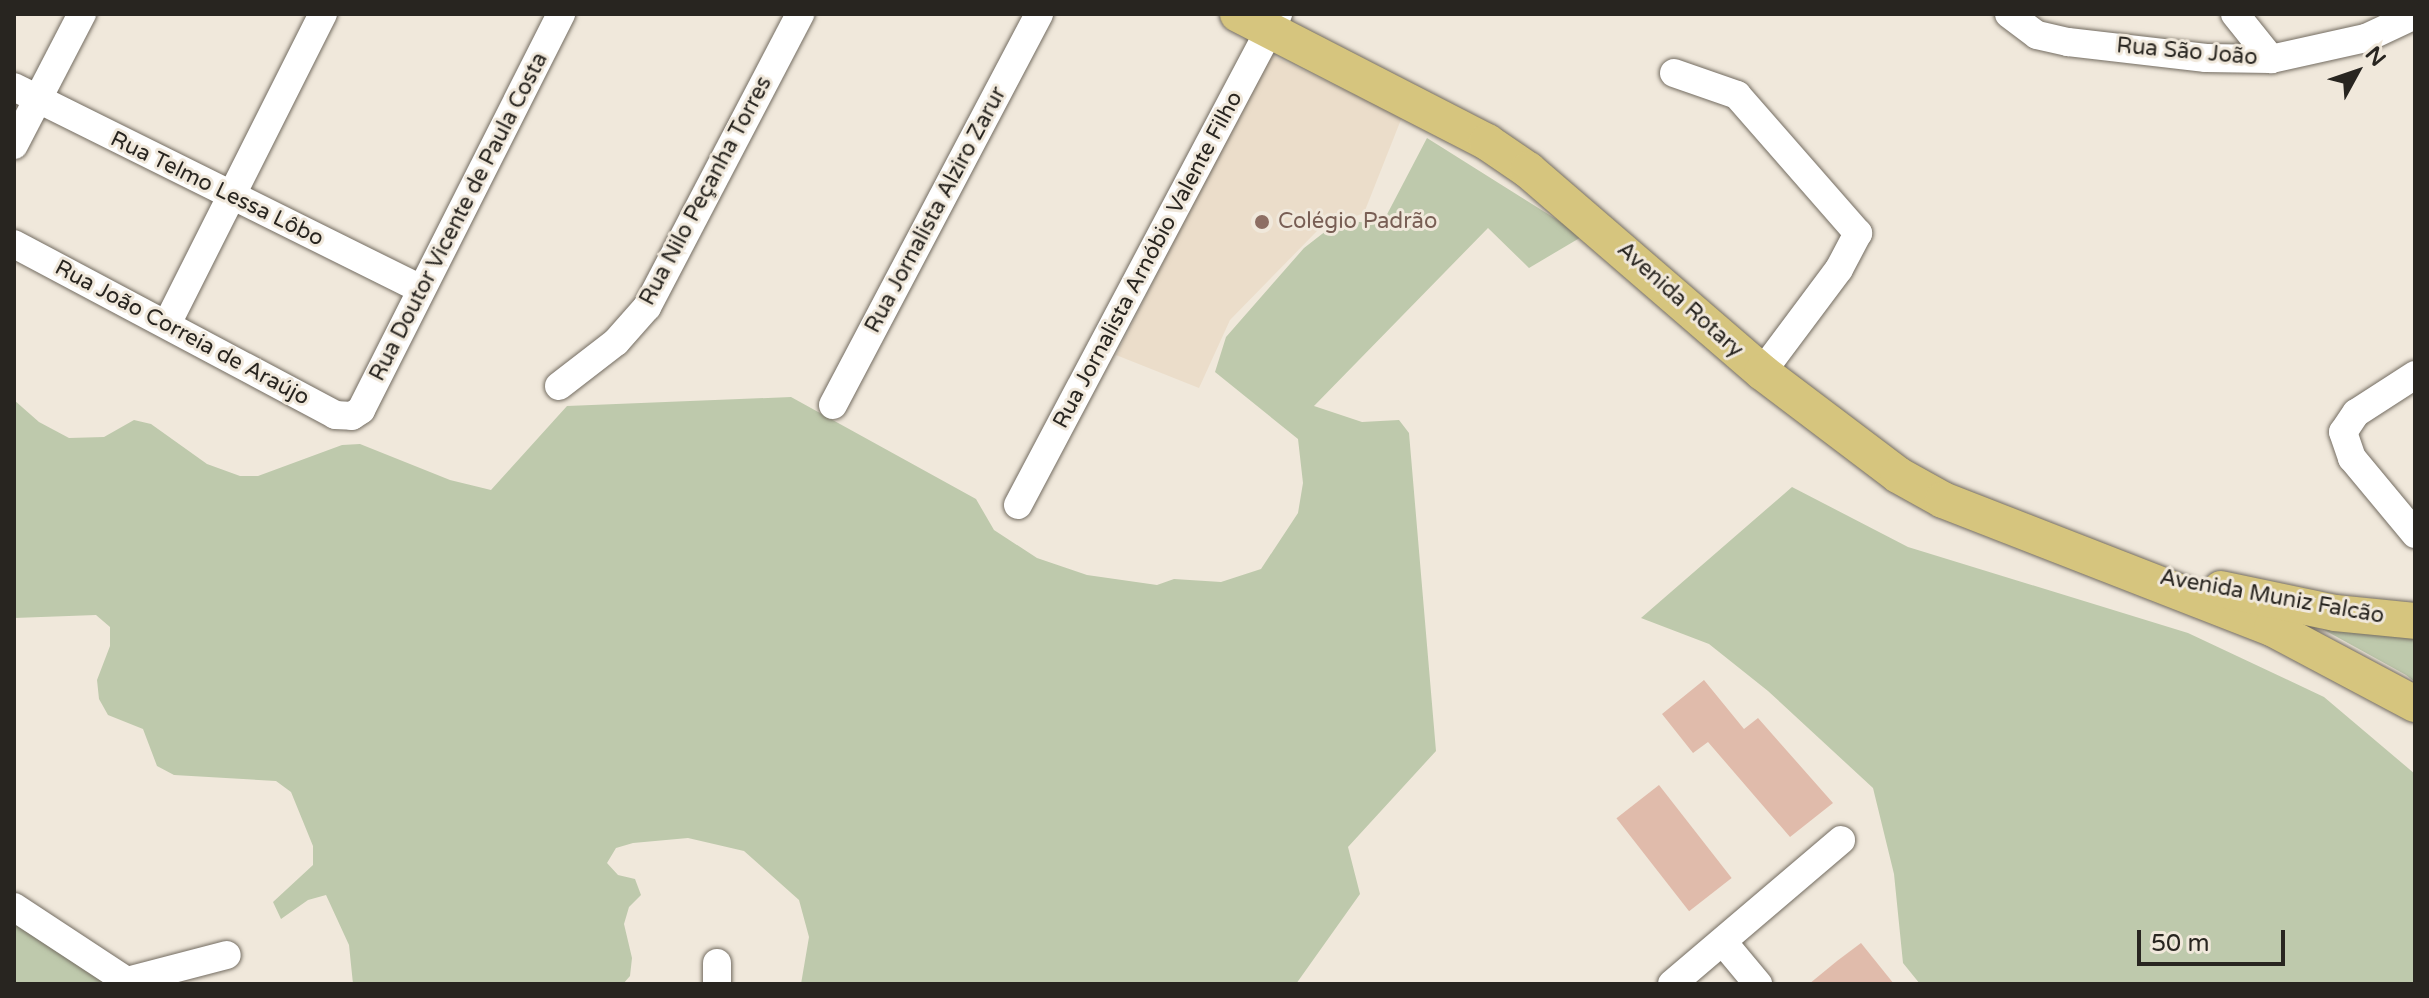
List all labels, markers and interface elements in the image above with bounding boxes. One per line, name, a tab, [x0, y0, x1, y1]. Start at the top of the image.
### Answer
north arrow	[2317, 32, 2397, 112]
street label: Rua São João	[2115, 33, 2259, 71]
text: N	[2360, 41, 2391, 72]
street label: Rua Doutor Vicente de Paula Costa	[364, 48, 554, 386]
street label: Rua Nilo Peçanha Torres	[634, 72, 778, 310]
street label: Rua Jornalista Alziro Zarur	[860, 82, 1012, 338]
street label: Rua Jornalista Arnóbio Valente Filho	[1048, 87, 1248, 433]
street label: Rua Telmo Lessa Lôbo	[106, 126, 328, 252]
place label: Colégio Padrão	[1278, 209, 1437, 235]
marker: Colégio Padrão	[1253, 213, 1271, 231]
street label: Avenida Rotary	[1612, 237, 1748, 363]
street label: Rua João Correia de Araújo	[50, 255, 314, 411]
street label: Avenida Muniz Falcão	[2158, 564, 2386, 630]
scale bar	[2141, 914, 2289, 964]
text: 50 m	[2151, 929, 2209, 958]

